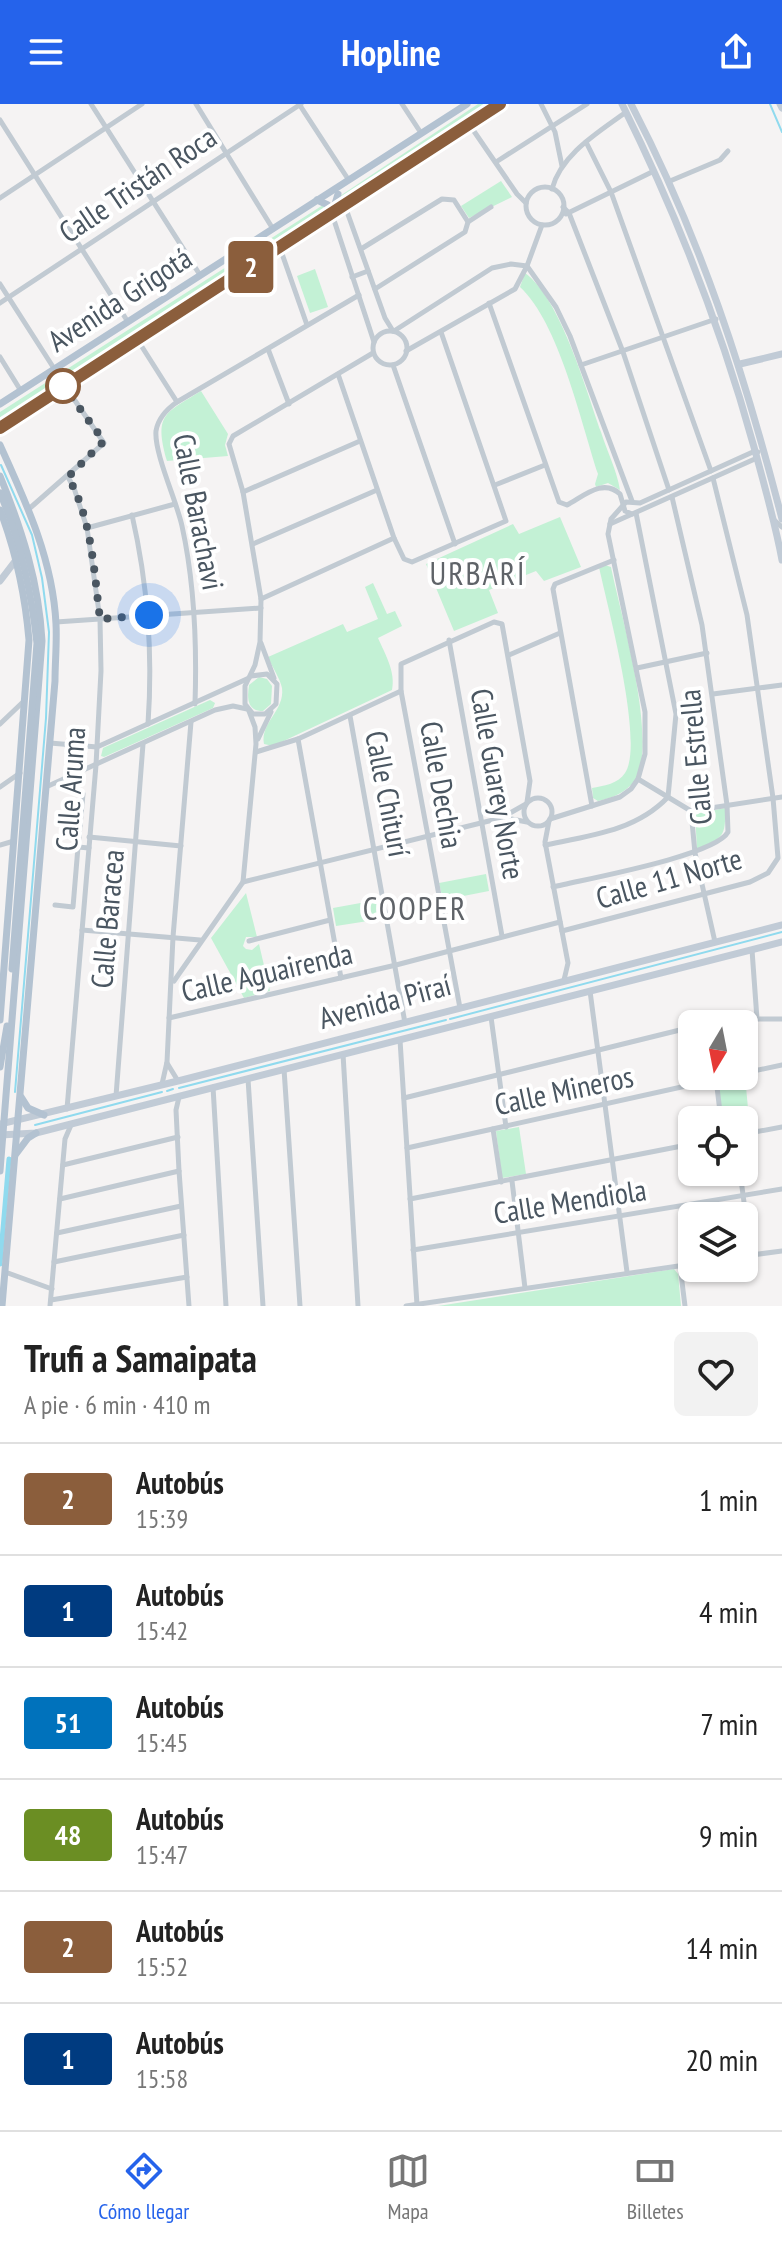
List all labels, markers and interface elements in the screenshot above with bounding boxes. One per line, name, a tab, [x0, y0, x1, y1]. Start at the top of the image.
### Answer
text: Hopline	[341, 29, 441, 76]
icon: menu	[24, 30, 68, 74]
icon: share	[714, 30, 758, 74]
street label: Calle Tristán Roca	[51, 117, 223, 251]
street label: Avenida Grigotá	[40, 238, 199, 360]
line badge: 2	[225, 241, 277, 293]
text: 2	[244, 248, 258, 285]
unlabelled marker	[46, 369, 80, 403]
street label: Calle Barachavi	[165, 430, 234, 593]
district label: URBARÍ	[429, 552, 527, 594]
your location	[129, 595, 169, 635]
street label: Calle Guarey Norte	[463, 685, 534, 882]
street label: Calle Estrella	[669, 688, 720, 827]
street label: Calle Dechia	[412, 718, 473, 851]
street label: Calle Aruma	[46, 726, 93, 852]
street label: Calle Chiturí	[357, 727, 420, 861]
street label: Calle 11 Norte	[591, 838, 746, 917]
street label: Calle Baracea	[81, 848, 132, 990]
district label: COOPER	[363, 887, 467, 929]
street label: Calle Aguairenda	[177, 933, 356, 1010]
street label: Avenida Piraí	[314, 964, 455, 1037]
north arrow	[678, 1010, 758, 1090]
map controls	[678, 1010, 758, 1282]
street label: Calle Mineros	[491, 1056, 637, 1123]
button: locate	[678, 1106, 758, 1186]
street label: Calle Mendiola	[491, 1169, 649, 1232]
button: layers	[678, 1202, 758, 1282]
button: heart	[674, 1332, 758, 1416]
text: Trufi a Samaipata	[24, 1333, 257, 1382]
text: A pie · 6 min · 410 m	[24, 1388, 211, 1421]
text: Autobús	[136, 1463, 224, 1502]
text: 2	[61, 1480, 75, 1517]
text: 1 min	[699, 1480, 758, 1519]
text: 15:39	[136, 1502, 188, 1535]
text: Autobús	[136, 1575, 224, 1614]
text: 1	[61, 1592, 75, 1629]
text: 4 min	[699, 1592, 758, 1631]
text: 15:42	[136, 1614, 188, 1647]
text: Autobús	[136, 1687, 224, 1726]
text: 51	[55, 1704, 81, 1741]
text: 7 min	[700, 1704, 758, 1743]
text: 15:45	[136, 1726, 188, 1759]
text: Autobús	[136, 1799, 224, 1838]
text: 48	[55, 1816, 81, 1853]
text: 9 min	[699, 1816, 758, 1855]
text: 15:47	[136, 1838, 188, 1871]
text: Autobús	[136, 1911, 224, 1950]
text: 2	[61, 1928, 75, 1965]
text: 14 min	[685, 1928, 758, 1967]
text: 15:52	[136, 1950, 188, 1983]
text: Autobús	[136, 2023, 224, 2062]
text: 1	[61, 2040, 75, 2077]
text: 20 min	[685, 2040, 758, 2079]
text: 15:58	[136, 2062, 188, 2095]
tab: Cómo llegar	[98, 2149, 189, 2225]
tab: Mapa	[386, 2149, 430, 2225]
tab: Billetes	[627, 2149, 684, 2225]

